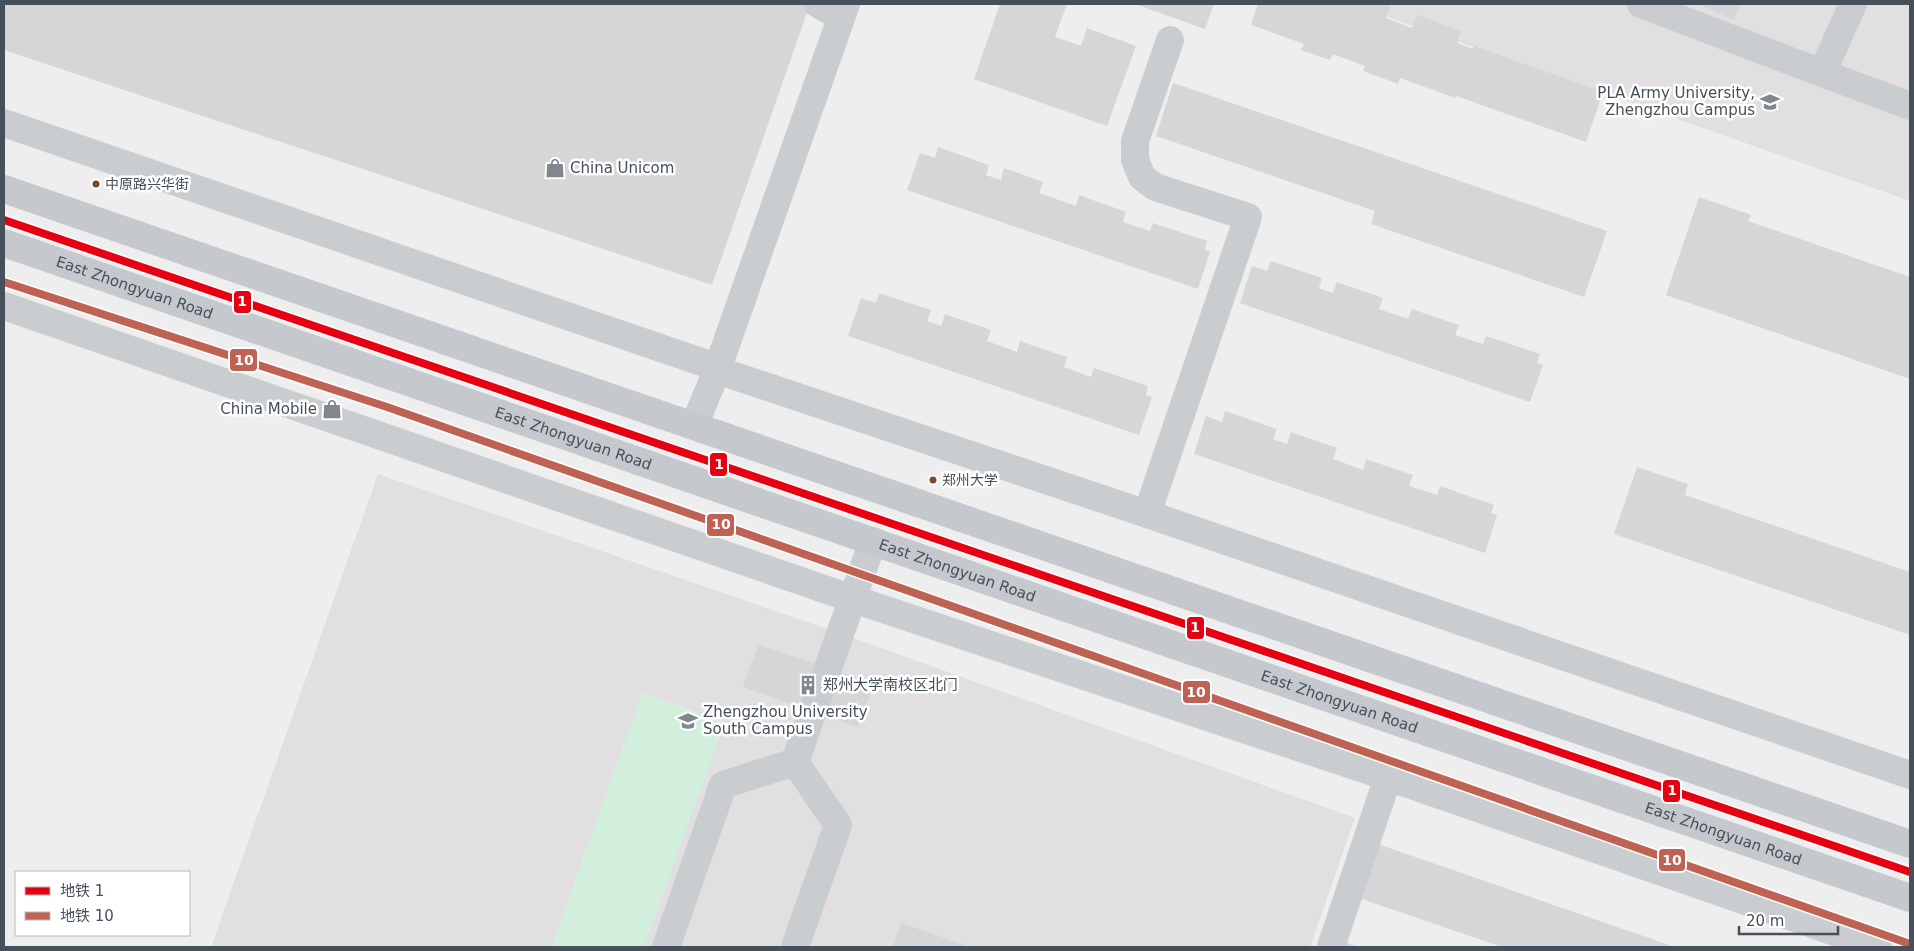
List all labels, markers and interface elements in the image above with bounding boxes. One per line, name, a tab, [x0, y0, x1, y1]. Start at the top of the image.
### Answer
place label: PLA Army University, Zhengzhou Campus	[1597, 84, 1755, 119]
school or university icon: PLA Army University, Zhengzhou Campus	[1759, 91, 1781, 113]
shop icon: China Unicom	[544, 157, 566, 179]
place label: China Unicom	[570, 159, 674, 177]
place label: 中原路兴华街	[105, 176, 189, 192]
marker: 中原路兴华街	[91, 179, 101, 189]
street label: East Zhongyuan Road	[54, 253, 215, 323]
line badge: 1	[233, 290, 252, 314]
text: 1	[237, 293, 247, 309]
line badge: 10	[229, 348, 258, 372]
text: 10	[234, 352, 254, 368]
shop icon: China Mobile	[321, 398, 343, 420]
place label: China Mobile	[220, 400, 317, 418]
street label: East Zhongyuan Road	[492, 403, 654, 474]
line badge: 1	[709, 452, 728, 477]
text: 1	[714, 456, 724, 472]
place label: 郑州大学	[942, 472, 998, 488]
marker: 郑州大学	[928, 475, 938, 485]
line badge: 10	[706, 513, 735, 537]
text: 10	[711, 516, 731, 532]
street label: East Zhongyuan Road	[876, 535, 1038, 606]
line badge: 1	[1186, 616, 1205, 640]
text: 1	[1190, 619, 1200, 635]
street label: East Zhongyuan Road	[1258, 667, 1420, 737]
building icon: 郑州大学南校区北门	[797, 674, 819, 696]
place label: 郑州大学南校区北门	[823, 676, 958, 694]
line badge: 10	[1182, 680, 1211, 704]
text: 10	[1186, 684, 1206, 700]
place label: Zhengzhou University South Campus	[703, 703, 868, 738]
school or university icon: Zhengzhou University South Campus	[677, 710, 699, 732]
line badge: 1	[1662, 779, 1681, 803]
text: 1	[1667, 782, 1677, 798]
street label: East Zhongyuan Road	[1642, 799, 1804, 869]
line badge: 10	[1658, 848, 1686, 872]
text: 10	[1662, 852, 1682, 868]
legend	[15, 871, 190, 936]
text: 地铁 1	[60, 882, 104, 900]
scale bar	[1739, 904, 1838, 936]
text: 地铁 10	[60, 907, 114, 925]
text: 20 m	[1746, 912, 1784, 930]

